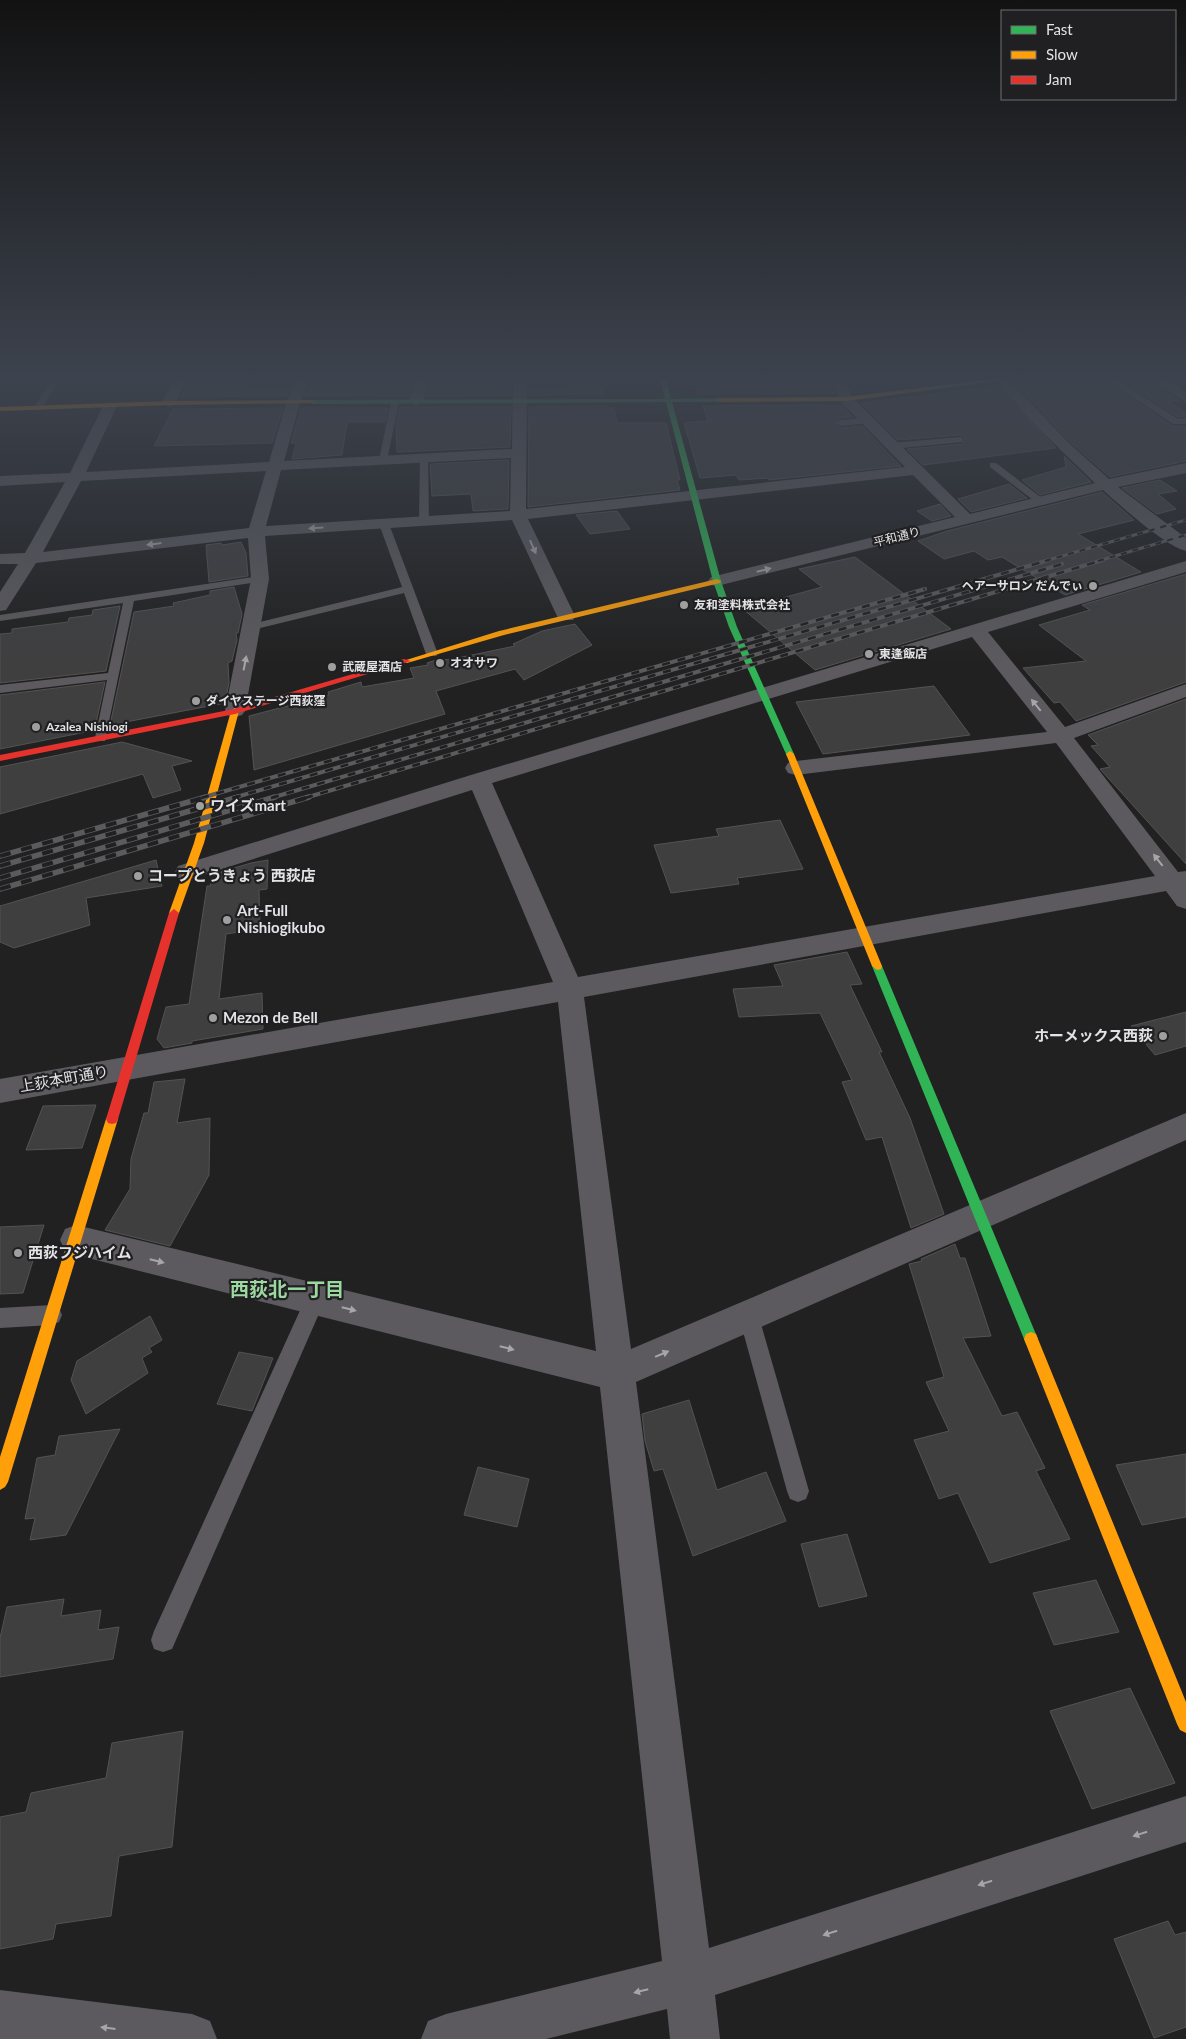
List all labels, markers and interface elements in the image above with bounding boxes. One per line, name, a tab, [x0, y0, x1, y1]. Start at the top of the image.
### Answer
legend	[1001, 10, 1176, 100]
text: Fast	[1046, 20, 1073, 38]
text: Slow	[1046, 45, 1078, 63]
text: Jam	[1046, 70, 1072, 88]
street label: 平和通り	[872, 523, 922, 550]
one-way arrow	[307, 524, 323, 532]
one-way arrow	[146, 540, 162, 548]
one-way arrow	[529, 540, 537, 554]
one-way arrow	[757, 565, 772, 573]
place label: ヘアーサロン だんでぃ	[962, 578, 1083, 593]
marker: ヘアーサロン だんでぃ	[1087, 580, 1099, 592]
place label: 友和塗料株式会社	[694, 597, 790, 612]
marker: 友和塗料株式会社	[678, 599, 690, 611]
place label: 東逢飯店	[879, 646, 927, 661]
marker: 東逢飯店	[863, 648, 875, 660]
one-way arrow	[241, 655, 249, 671]
place label: オオサワ	[450, 655, 498, 670]
marker: オオサワ	[434, 657, 446, 669]
place label: 武蔵屋酒店	[342, 659, 402, 674]
marker: 武蔵屋酒店	[326, 661, 338, 673]
place label: ダイヤステージ西荻窪	[206, 693, 325, 708]
marker: ダイヤステージ西荻窪	[190, 695, 202, 707]
one-way arrow	[1030, 698, 1041, 711]
place label: Azalea Nishiogi	[45, 719, 128, 734]
marker: Azalea Nishiogi	[30, 721, 42, 733]
place label: ワイズmart	[210, 796, 286, 814]
marker: ワイズmart	[194, 800, 206, 812]
one-way arrow	[1152, 854, 1163, 867]
place label: コープとうきょう 西荻店	[148, 866, 316, 884]
marker: コープとうきょう 西荻店	[132, 870, 144, 882]
place label: Art-Full Nishiogikubo	[236, 901, 325, 936]
marker: Art-Full Nishiogikubo	[221, 914, 233, 926]
place label: Mezon de Bell	[223, 1008, 318, 1026]
marker: Mezon de Bell	[207, 1012, 219, 1024]
place label: ホーメックス西荻	[1034, 1026, 1153, 1044]
marker: ホーメックス西荻	[1157, 1030, 1169, 1042]
street label: 上荻本町通り	[18, 1061, 110, 1095]
place label: 西荻フジハイム	[28, 1243, 132, 1261]
marker: 西荻フジハイム	[12, 1247, 24, 1259]
one-way arrow	[150, 1257, 165, 1265]
district label: 西荻北一丁目	[230, 1277, 344, 1300]
one-way arrow	[342, 1305, 357, 1313]
one-way arrow	[499, 1344, 514, 1352]
one-way arrow	[655, 1349, 669, 1357]
one-way arrow	[1132, 1830, 1147, 1838]
one-way arrow	[977, 1880, 992, 1888]
one-way arrow	[823, 1930, 838, 1938]
one-way arrow	[634, 1987, 649, 1995]
one-way arrow	[100, 2024, 116, 2032]

